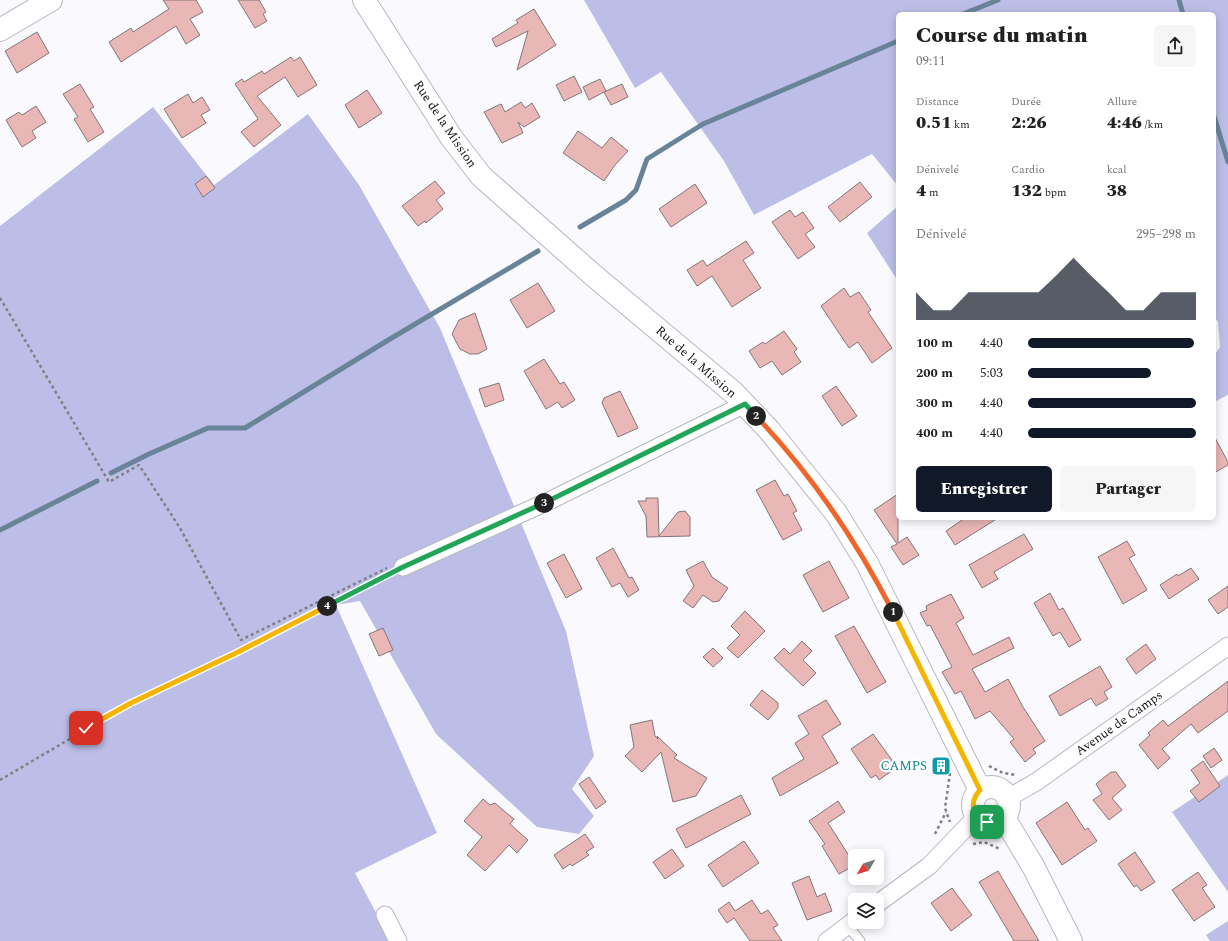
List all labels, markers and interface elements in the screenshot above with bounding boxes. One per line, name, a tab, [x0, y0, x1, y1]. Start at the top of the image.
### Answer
text: Course du matin	[916, 19, 1088, 52]
button: share	[1154, 25, 1196, 67]
text: 09:11	[916, 51, 945, 71]
street label: Rue de la Mission	[408, 76, 482, 172]
text: Distance	[916, 93, 959, 110]
text: Durée	[1011, 93, 1041, 110]
text: Allure	[1107, 93, 1137, 110]
text: 0.51	[916, 110, 951, 136]
text: 2:26	[1011, 110, 1047, 136]
text: 4:46	[1107, 110, 1142, 136]
text: km	[951, 116, 970, 133]
text: /km	[1142, 116, 1163, 133]
text: Dénivelé	[916, 161, 959, 178]
text: Cardio	[1011, 161, 1045, 178]
text: kcal	[1107, 161, 1126, 178]
text: 4	[916, 178, 926, 204]
text: 132	[1011, 178, 1042, 204]
text: 38	[1107, 178, 1127, 204]
text: m	[926, 184, 938, 201]
text: bpm	[1042, 184, 1067, 201]
text: Dénivelé	[916, 224, 967, 244]
text: 295–298 m	[1136, 224, 1196, 244]
street label: Rue de la Mission	[651, 321, 741, 403]
text: 100 m	[916, 333, 953, 353]
text: 4:40	[980, 333, 1003, 353]
text: 200 m	[916, 363, 953, 383]
text: 5:03	[980, 363, 1003, 383]
text: 300 m	[916, 393, 953, 413]
text: 4:40	[980, 393, 1003, 413]
pin: 2	[746, 406, 766, 426]
text: 2	[753, 407, 759, 424]
text: 400 m	[916, 423, 953, 443]
text: 4:40	[980, 423, 1003, 443]
button: Enregistrer	[916, 466, 1052, 512]
button: Partager	[1060, 466, 1196, 512]
pin: 3	[534, 493, 554, 513]
text: 3	[541, 494, 547, 511]
pin: 4	[317, 596, 337, 616]
text: 4	[324, 597, 330, 614]
pin: 1	[883, 602, 903, 622]
text: 1	[890, 603, 896, 620]
street label: Avenue de Camps	[1071, 685, 1167, 761]
pin	[69, 711, 103, 745]
icon: check	[75, 717, 97, 739]
building icon: CAMPS	[930, 755, 952, 777]
place label: CAMPS	[880, 756, 927, 776]
pin	[970, 805, 1004, 839]
icon: arrive	[976, 811, 998, 833]
north arrow	[848, 849, 884, 885]
map controls	[848, 849, 884, 929]
button: layers	[848, 893, 884, 929]

